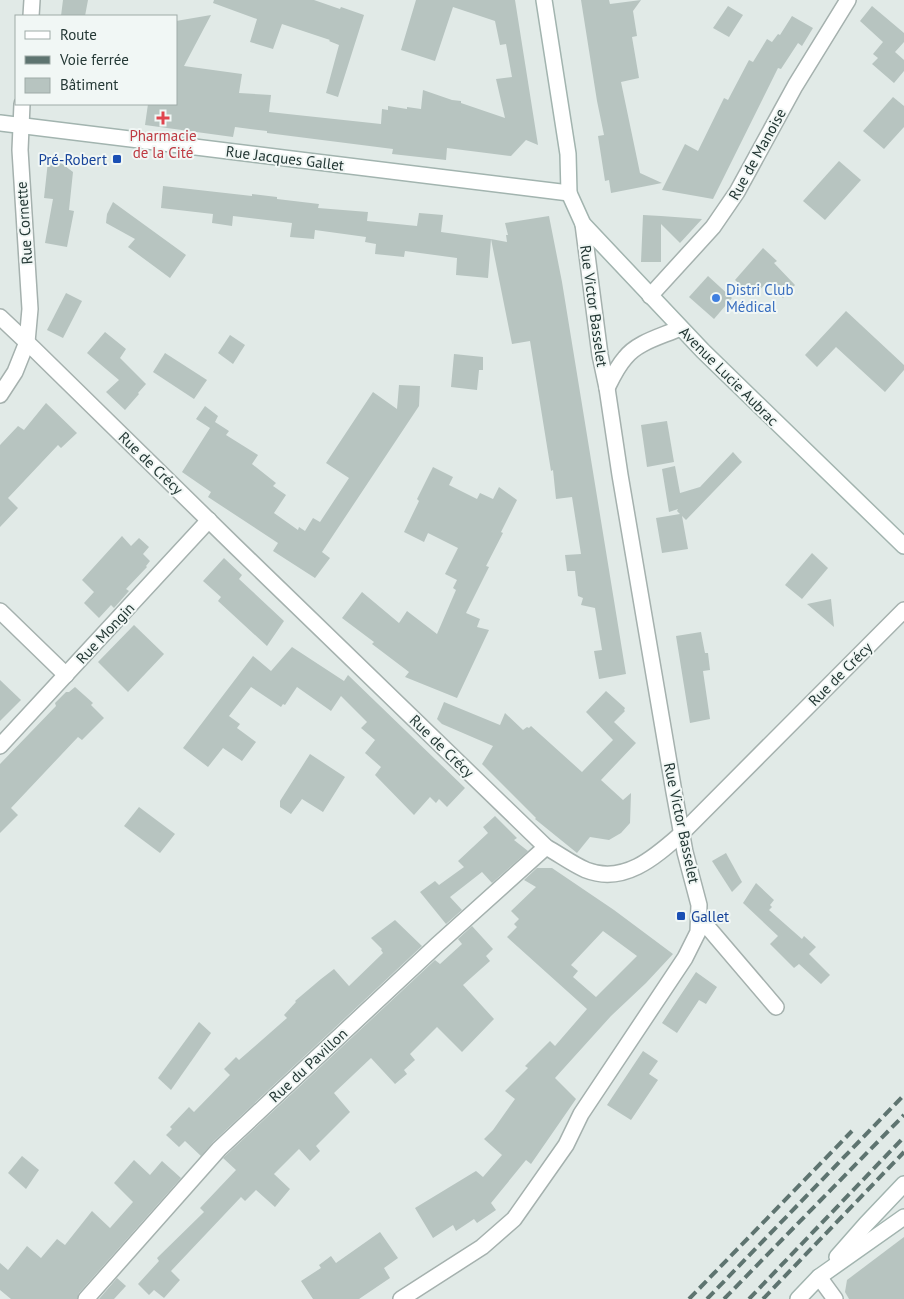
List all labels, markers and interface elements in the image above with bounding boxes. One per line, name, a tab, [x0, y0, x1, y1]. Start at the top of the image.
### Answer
legend	[15, 15, 178, 105]
text: Route	[60, 25, 97, 44]
text: Voie ferrée	[59, 50, 129, 69]
text: Bâtiment	[60, 75, 118, 94]
street label: Rue de Manoise	[724, 105, 790, 203]
marker: Pharmacie de la Cité	[157, 112, 169, 124]
place label: Pharmacie de la Cité	[129, 126, 197, 162]
street label: Rue Jacques Gallet	[225, 141, 345, 175]
place label: Pré-Robert	[38, 150, 107, 169]
marker: Pré-Robert	[111, 153, 123, 165]
street label: Rue Cornette	[12, 181, 36, 265]
street label: Rue Victor Basselet	[576, 244, 612, 368]
place label: Distri Club Médical	[726, 280, 794, 316]
marker: Distri Club Médical	[710, 292, 722, 304]
street label: Avenue Lucie Aubrac	[675, 322, 783, 430]
street label: Rue de Crécy	[115, 427, 187, 499]
street label: Rue Mongin	[72, 598, 138, 668]
street label: Rue de Crécy	[804, 638, 876, 710]
street label: Rue de Crécy	[406, 710, 478, 782]
street label: Rue Victor Basselet	[660, 761, 704, 885]
place label: Gallet	[691, 907, 729, 926]
marker: Gallet	[675, 910, 687, 922]
street label: Rue du Pavillon	[265, 1024, 351, 1106]

